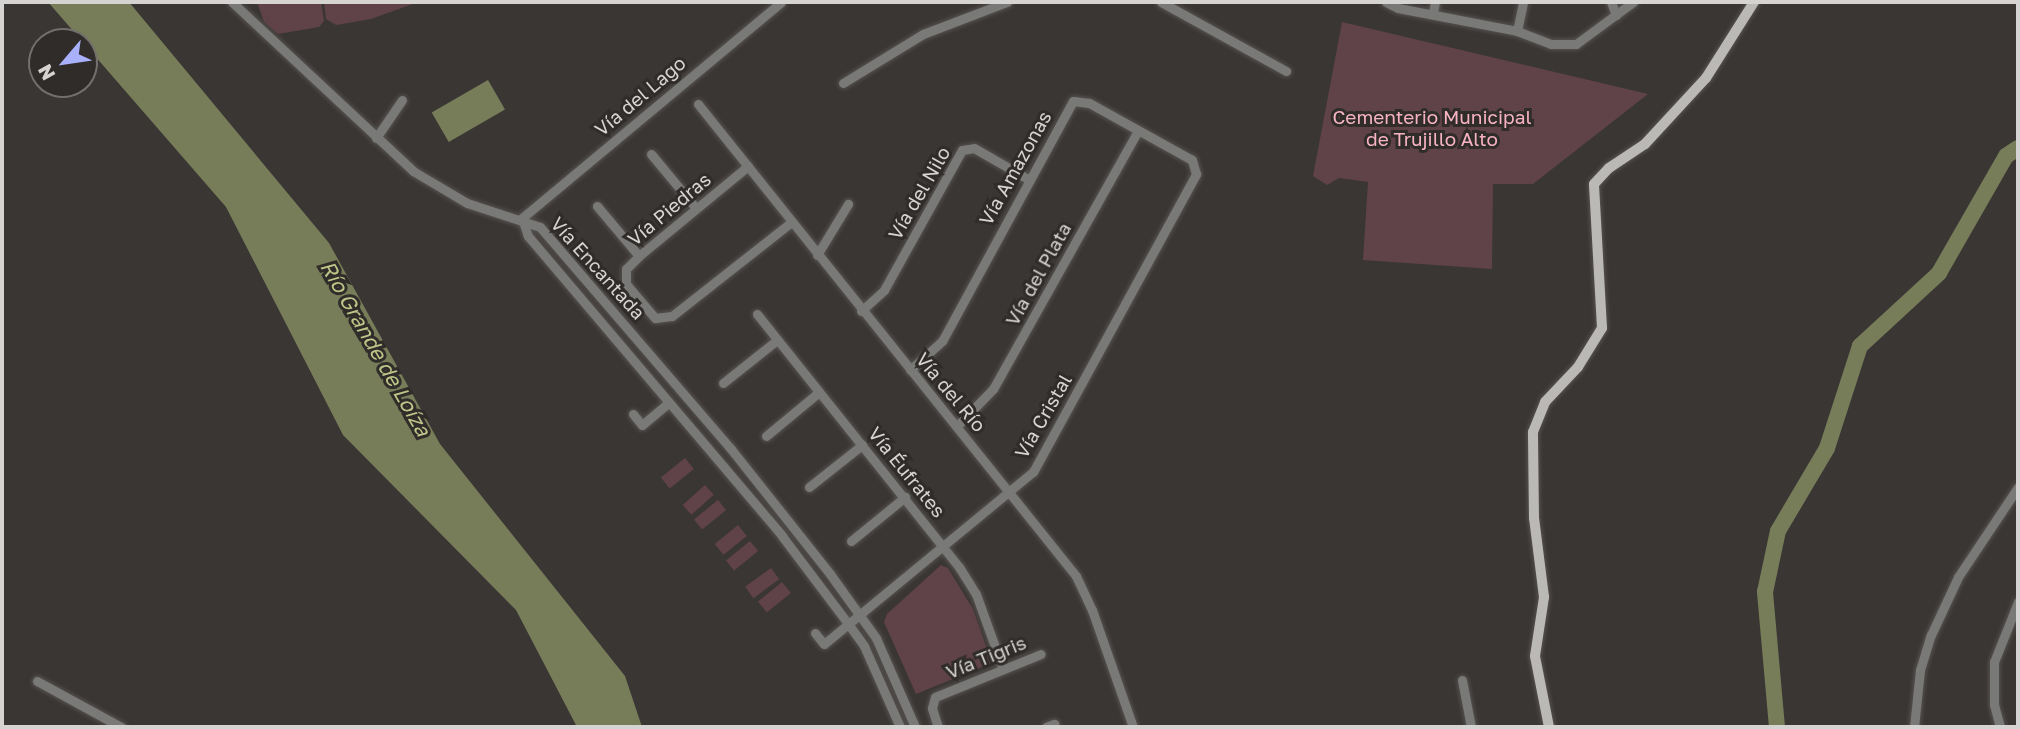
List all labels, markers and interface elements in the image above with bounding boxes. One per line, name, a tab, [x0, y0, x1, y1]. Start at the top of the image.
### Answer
north arrow	[28, 28, 98, 98]
street label: Vía del Lago	[590, 51, 690, 141]
text: N	[32, 61, 60, 84]
park label: Cementerio Municipal de Trujillo Alto	[1332, 106, 1532, 150]
street label: Vía Amazonas	[974, 107, 1056, 229]
street label: Vía del Nilo	[883, 142, 955, 244]
street label: Vía Piedras	[623, 168, 715, 250]
street label: Vía Encantada	[546, 212, 650, 324]
street label: Vía del Plata	[1000, 219, 1076, 329]
water label: Río Grande de Loíza	[315, 256, 437, 440]
street label: Vía del Río	[911, 348, 991, 436]
street label: Vía Cristal	[1010, 370, 1076, 462]
street label: Vía Éufrates	[864, 422, 950, 522]
street label: Vía Tigris	[943, 631, 1029, 683]

